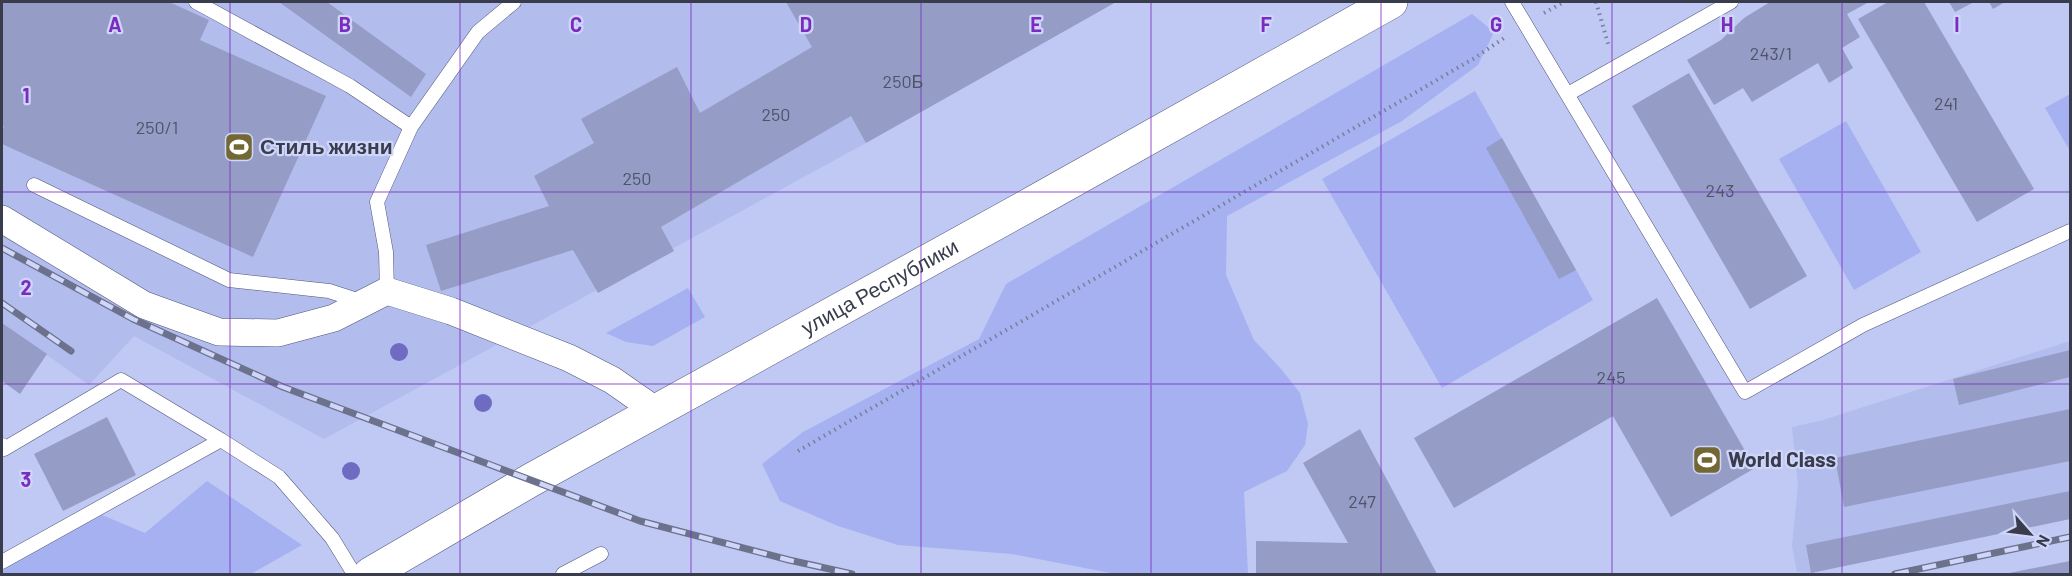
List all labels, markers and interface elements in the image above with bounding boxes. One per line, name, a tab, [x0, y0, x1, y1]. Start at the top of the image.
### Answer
text: A	[108, 12, 122, 36]
text: B	[339, 12, 351, 36]
text: C	[570, 12, 582, 36]
text: D	[800, 12, 812, 36]
text: E	[1030, 12, 1042, 36]
text: F	[1260, 12, 1272, 36]
text: G	[1490, 12, 1502, 36]
text: H	[1721, 12, 1733, 36]
text: I	[1954, 12, 1960, 36]
house number: 243/1	[1750, 42, 1792, 64]
house number: 250Б	[883, 70, 923, 92]
text: 1	[22, 83, 30, 107]
house number: 241	[1934, 92, 1958, 114]
house number: 250	[761, 103, 791, 125]
house number: 250/1	[136, 116, 178, 138]
sports icon: Стиль жизни	[223, 131, 255, 163]
place label: Стиль жизни	[260, 133, 393, 158]
house number: 250	[622, 167, 652, 189]
house number: 243	[1706, 179, 1734, 201]
street label: улица Республики	[796, 233, 962, 339]
text: 2	[20, 275, 32, 299]
house number: 245	[1597, 366, 1625, 388]
sports icon: World Class	[1691, 444, 1723, 476]
place label: World Class	[1728, 446, 1836, 471]
text: 3	[21, 467, 31, 491]
house number: 247	[1348, 490, 1376, 512]
north arrow	[2000, 504, 2060, 564]
text: N	[2033, 532, 2055, 550]

